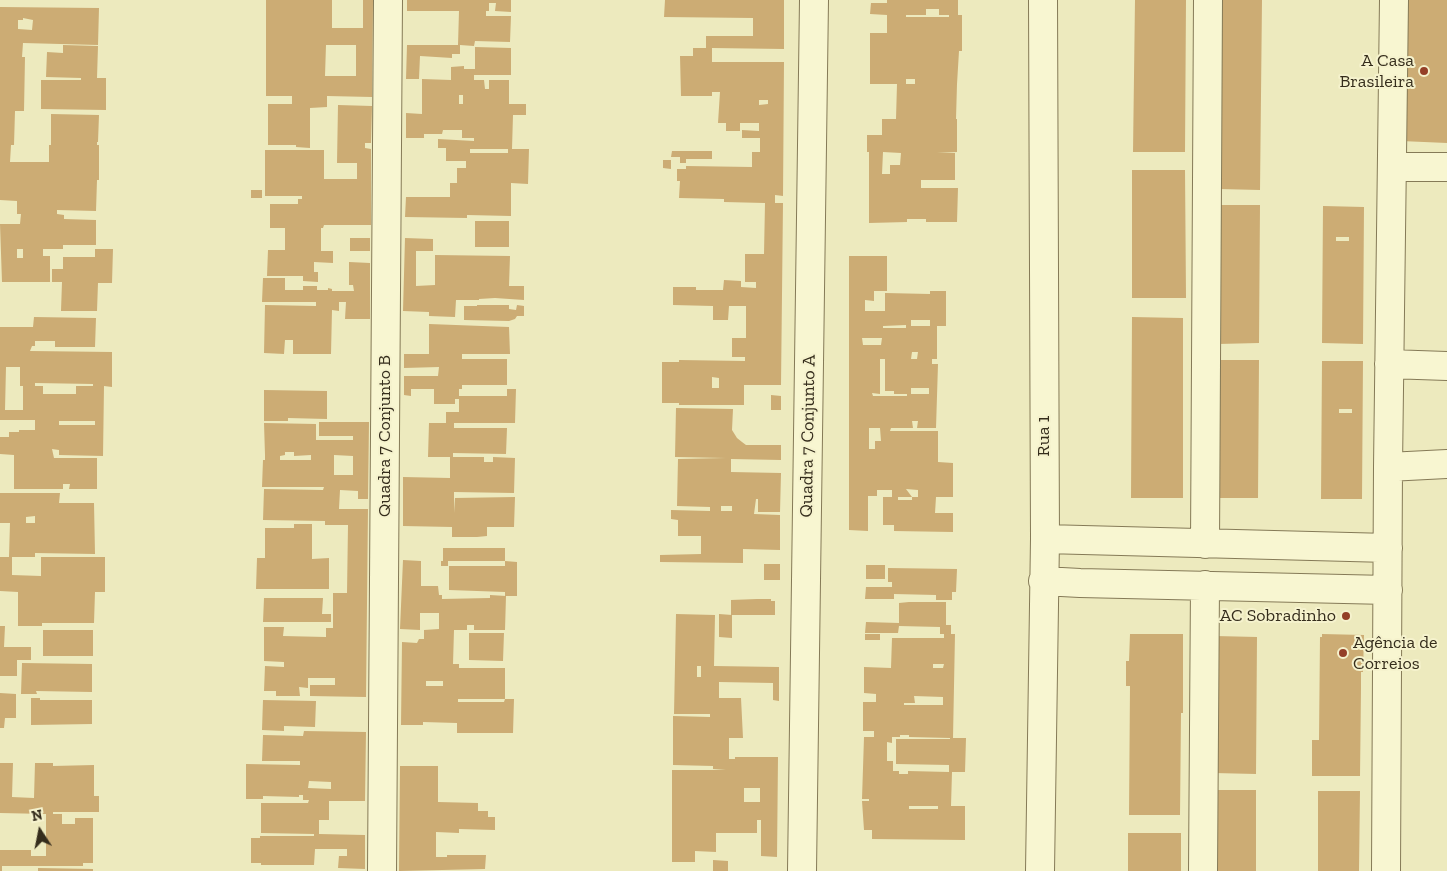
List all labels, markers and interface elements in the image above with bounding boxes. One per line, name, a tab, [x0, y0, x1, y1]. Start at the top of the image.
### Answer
place label: A Casa Brasileira	[1339, 50, 1414, 92]
marker: A Casa Brasileira	[1418, 65, 1430, 77]
street label: Quadra 7 Conjunto B	[374, 355, 396, 517]
street label: Quadra 7 Conjunto A	[796, 355, 820, 517]
street label: Rua 1	[1033, 416, 1055, 456]
place label: AC Sobradinho	[1220, 605, 1336, 627]
marker: AC Sobradinho	[1340, 610, 1352, 622]
place label: Agência de Correios	[1353, 632, 1438, 674]
marker: Agência de Correios	[1337, 647, 1349, 659]
north arrow	[15, 806, 65, 856]
text: N	[30, 806, 44, 825]

